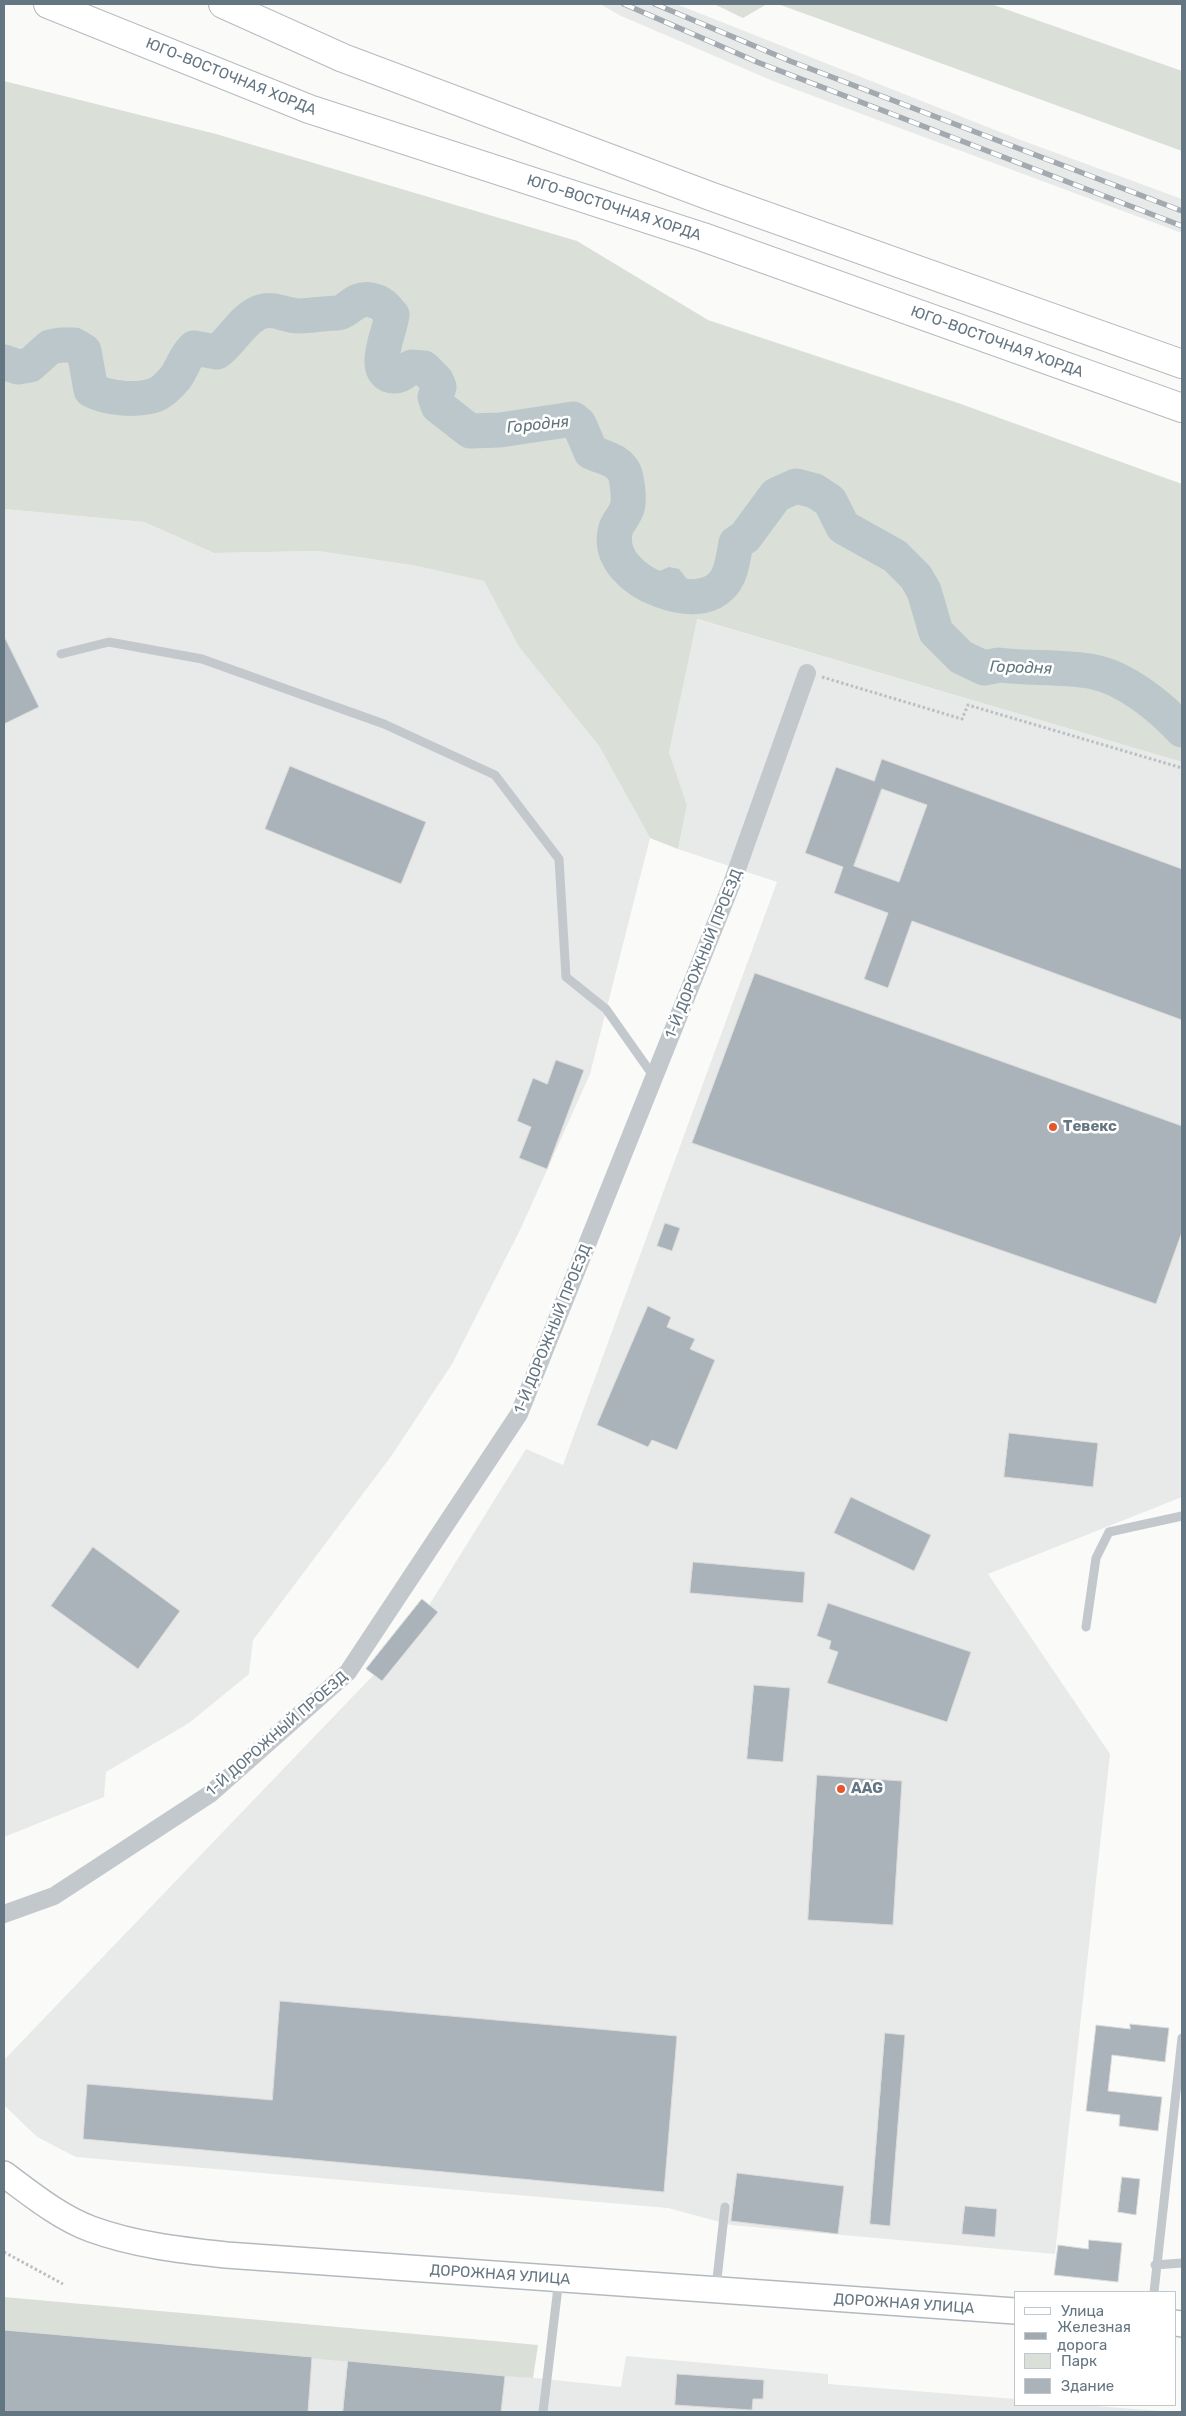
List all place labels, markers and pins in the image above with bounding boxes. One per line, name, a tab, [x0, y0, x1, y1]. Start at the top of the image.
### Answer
place label: Тевекс	[1063, 1118, 1117, 1136]
marker: Тевекс	[1047, 1121, 1059, 1133]
place label: AAG	[851, 1780, 883, 1798]
marker: AAG	[835, 1783, 847, 1795]

